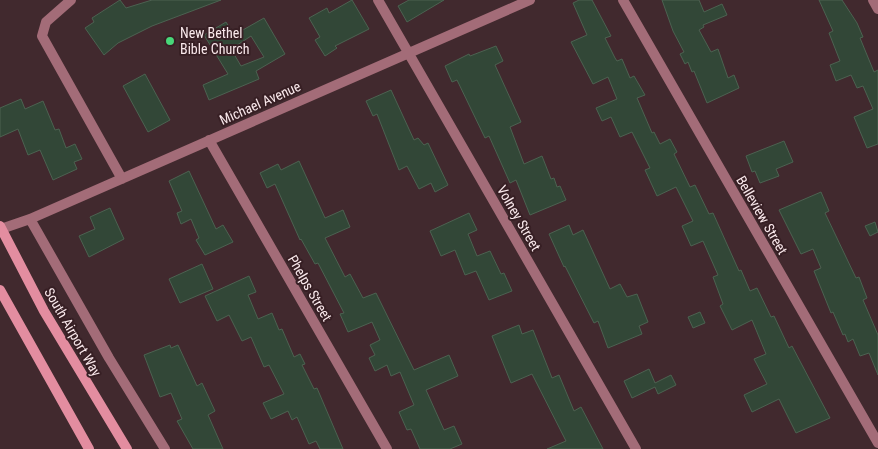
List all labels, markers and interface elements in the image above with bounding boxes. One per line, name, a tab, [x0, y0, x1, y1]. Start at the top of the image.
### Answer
place label: New Bethel Bible Church	[180, 25, 250, 57]
marker: New Bethel Bible Church	[164, 35, 176, 47]
street label: Michael Avenue	[217, 78, 303, 128]
street label: Belleview Street	[733, 173, 791, 257]
street label: Volney Street	[494, 182, 544, 254]
street label: Phelps Street	[285, 252, 335, 324]
street label: South Airport Way	[41, 285, 105, 379]

